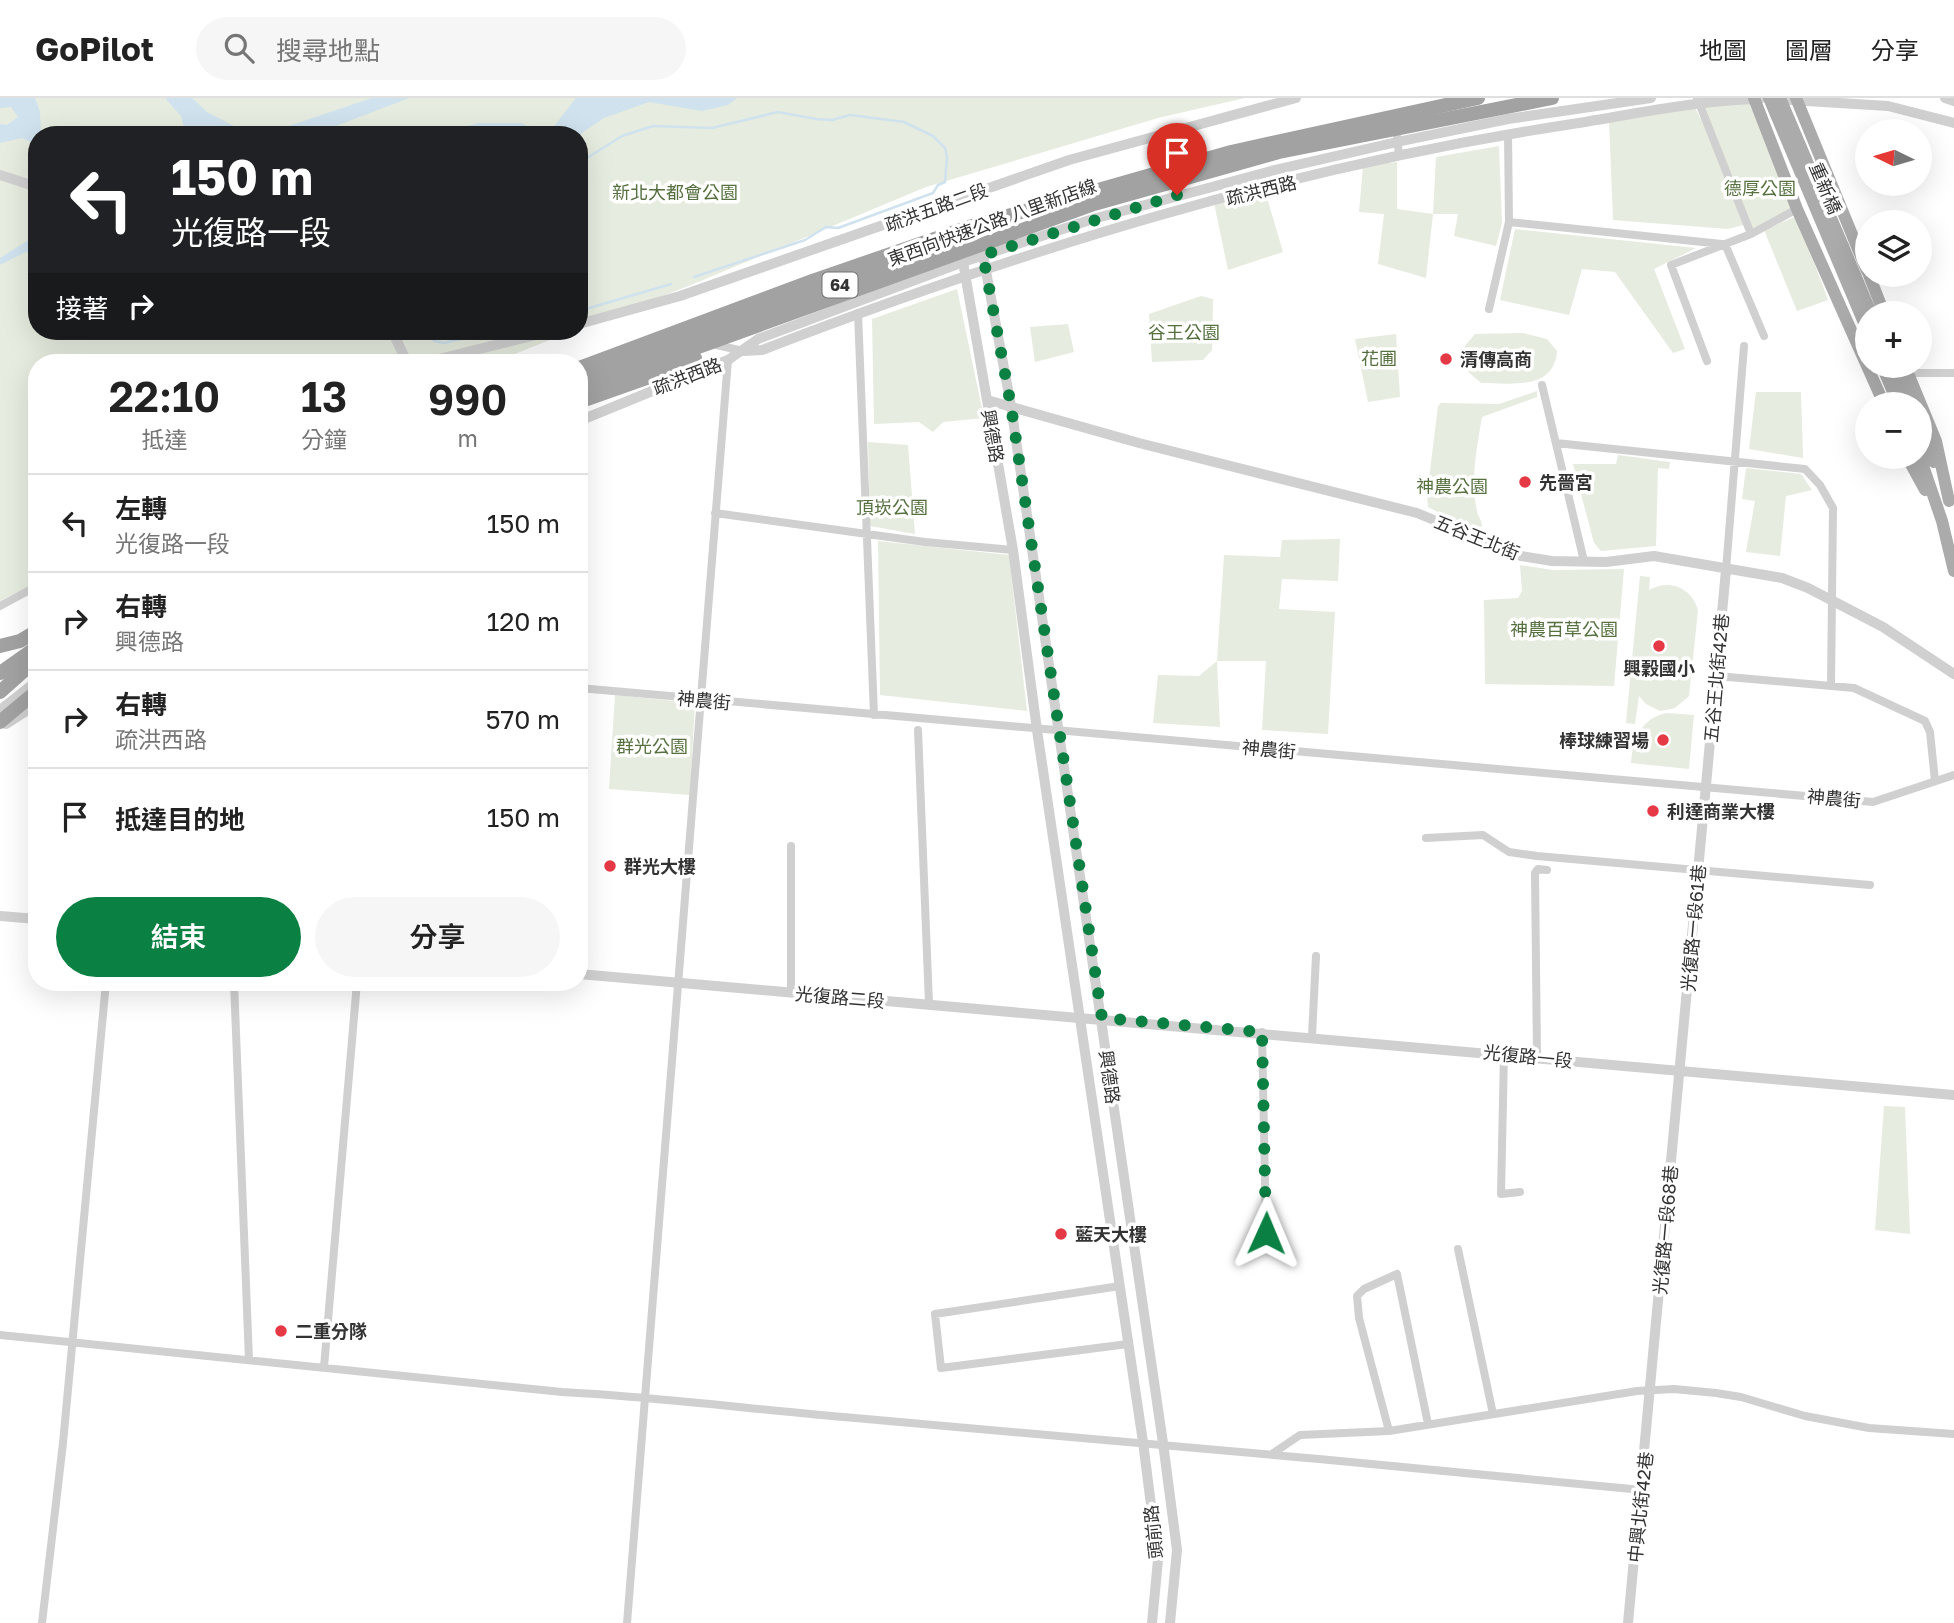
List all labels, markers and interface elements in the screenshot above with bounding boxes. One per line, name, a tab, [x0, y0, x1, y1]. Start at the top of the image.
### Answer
search box	[196, 17, 686, 80]
text: GoPilot	[35, 29, 154, 68]
icon: search	[220, 29, 258, 67]
text: 搜尋地點	[276, 35, 380, 66]
text: 地圖	[1699, 35, 1747, 64]
text: 圖層	[1785, 35, 1833, 64]
text: 分享	[1871, 35, 1919, 64]
north arrow	[1855, 119, 1932, 196]
map controls	[1855, 119, 1932, 469]
pin	[1147, 123, 1207, 195]
icon: arrive	[1158, 134, 1196, 172]
text: 150 m	[171, 147, 313, 206]
icon: left	[56, 154, 147, 245]
street label: 重新橋	[1805, 159, 1847, 217]
street label: 疏洪西路	[1223, 171, 1299, 209]
street label: 東西向快速公路 八里新店線	[885, 174, 1099, 270]
park label: 德厚公園	[1724, 177, 1796, 199]
street label: 疏洪五路二段	[881, 178, 991, 236]
park label: 新北大都會公園	[612, 181, 738, 203]
button: layers	[1855, 210, 1932, 287]
text: 光復路一段	[171, 213, 331, 251]
road number: 64	[822, 272, 858, 298]
icon: right	[122, 287, 160, 325]
text: 接著	[56, 293, 108, 324]
button: +	[1855, 301, 1932, 378]
park label: 谷王公園	[1148, 321, 1220, 343]
park label: 花圃	[1361, 347, 1397, 369]
place label: 清傳高商	[1460, 348, 1532, 370]
marker: 清傳高商	[1438, 351, 1454, 367]
street label: 疏洪西路	[649, 353, 725, 399]
text: 22:10	[109, 371, 220, 421]
text: 13	[301, 371, 347, 421]
text: 990	[428, 374, 507, 424]
button: −	[1855, 392, 1932, 469]
street label: 興德路	[977, 408, 1009, 464]
text: m	[457, 424, 478, 452]
text: 抵達	[141, 425, 187, 453]
text: 分鐘	[301, 425, 347, 453]
place label: 先嗇宮	[1539, 471, 1593, 493]
marker: 先嗇宮	[1517, 474, 1533, 490]
park label: 神農公園	[1416, 475, 1488, 497]
text: 左轉	[115, 493, 167, 524]
park label: 頂崁公園	[856, 496, 928, 518]
icon: left	[56, 504, 94, 542]
text: 150 m	[487, 508, 560, 539]
street label: 五谷王北街	[1431, 510, 1523, 564]
text: 光復路一段	[115, 529, 230, 557]
text: 右轉	[115, 591, 167, 622]
icon: right	[56, 602, 94, 640]
text: 120 m	[487, 606, 560, 637]
street label: 五谷王北街42巷	[1699, 613, 1733, 743]
park label: 神農百草公園	[1510, 618, 1618, 640]
text: 興德路	[115, 627, 184, 655]
marker: 興穀國小	[1651, 638, 1667, 654]
place label: 興穀國小	[1623, 657, 1695, 679]
street label: 神農街	[676, 687, 732, 713]
text: 右轉	[115, 689, 167, 720]
icon: right	[56, 700, 94, 738]
text: 570 m	[486, 704, 560, 735]
text: 疏洪西路	[115, 725, 207, 753]
place label: 棒球練習場	[1559, 729, 1649, 751]
marker: 棒球練習場	[1655, 732, 1671, 748]
park label: 群光公園	[616, 735, 688, 757]
street label: 神農街	[1241, 736, 1297, 762]
street label: 神農街	[1806, 785, 1862, 811]
icon: arrive	[56, 798, 94, 836]
place label: 利達商業大樓	[1667, 800, 1775, 822]
text: 150 m	[487, 802, 560, 833]
marker: 利達商業大樓	[1645, 803, 1661, 819]
text: 抵達目的地	[115, 804, 245, 835]
place label: 群光大樓	[624, 855, 696, 877]
marker: 群光大樓	[602, 858, 618, 874]
street label: 光復路一段61巷	[1676, 863, 1710, 993]
button: 結束	[56, 897, 301, 977]
button: 分享	[315, 897, 560, 977]
street label: 光復路二段	[794, 982, 886, 1012]
street label: 光復路一段	[1482, 1040, 1574, 1072]
street label: 興德路	[1095, 1049, 1125, 1105]
street label: 光復路一段68巷	[1648, 1164, 1682, 1296]
position arrow	[1229, 1196, 1303, 1270]
place label: 藍天大樓	[1075, 1223, 1147, 1245]
marker: 藍天大樓	[1053, 1226, 1069, 1242]
place label: 二重分隊	[295, 1320, 367, 1342]
marker: 二重分隊	[273, 1323, 289, 1339]
street label: 中興北街42巷	[1623, 1450, 1657, 1564]
street label: 頭前路	[1139, 1504, 1167, 1560]

